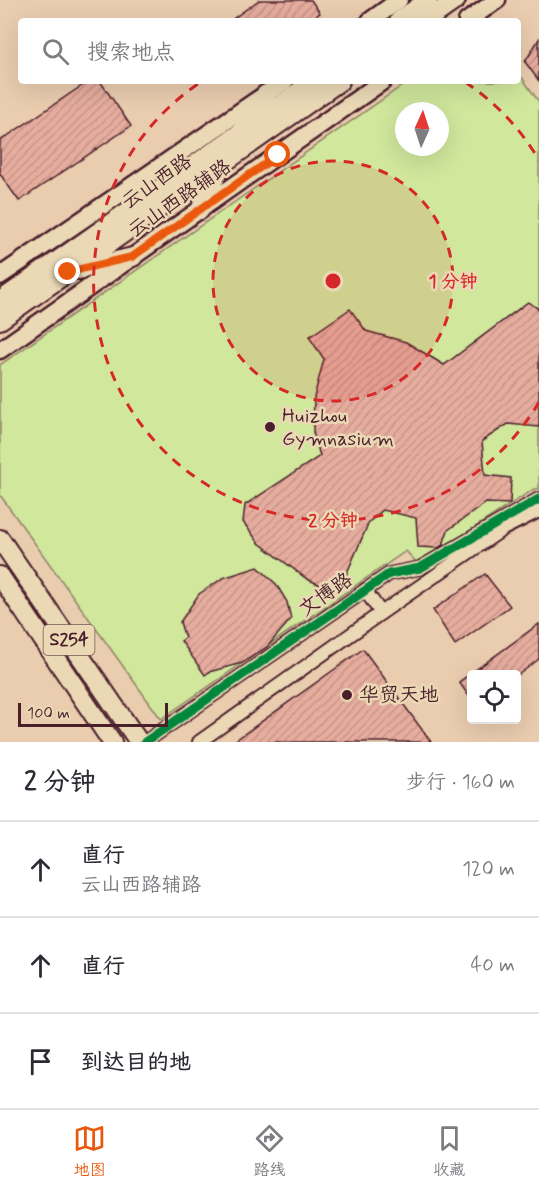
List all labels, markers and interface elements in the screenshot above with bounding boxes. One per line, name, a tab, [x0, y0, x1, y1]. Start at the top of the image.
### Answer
search box	[18, 18, 521, 84]
icon: search	[39, 35, 72, 68]
text: 搜索地点	[87, 39, 175, 67]
north arrow	[395, 102, 449, 156]
route start	[264, 141, 290, 167]
street label: 云山西路	[116, 147, 198, 216]
street label: 云山西路辅路	[123, 153, 238, 244]
route end	[54, 258, 80, 284]
text: 1 分钟	[429, 270, 477, 294]
centre of rings	[323, 271, 343, 291]
place label: Huizhou Gymnasium	[282, 403, 394, 453]
marker: Huizhou Gymnasium	[263, 420, 277, 434]
text: 2 分钟	[308, 509, 358, 533]
street label: 文博路	[294, 566, 359, 623]
road number: S254	[44, 625, 94, 655]
map controls	[467, 670, 521, 724]
button: locate	[467, 670, 521, 724]
place label: 华贸天地	[359, 682, 439, 709]
marker: 华贸天地	[340, 688, 354, 702]
scale bar	[18, 700, 168, 728]
text: 100 m	[27, 703, 70, 724]
text: 2 分钟	[24, 766, 96, 800]
text: 步行 · 160 m	[406, 769, 515, 796]
text: 直行	[81, 842, 125, 870]
icon: ahead	[24, 853, 57, 886]
text: 120 m	[462, 856, 515, 883]
text: 云山西路辅路	[81, 872, 201, 899]
icon: ahead	[24, 949, 57, 982]
text: 40 m	[471, 952, 515, 979]
text: 直行	[81, 953, 125, 981]
icon: arrive	[24, 1045, 57, 1078]
text: 到达目的地	[81, 1049, 191, 1077]
tab: 地图	[73, 1122, 106, 1181]
tab: 路线	[253, 1122, 286, 1181]
tab: 收藏	[433, 1122, 466, 1181]

